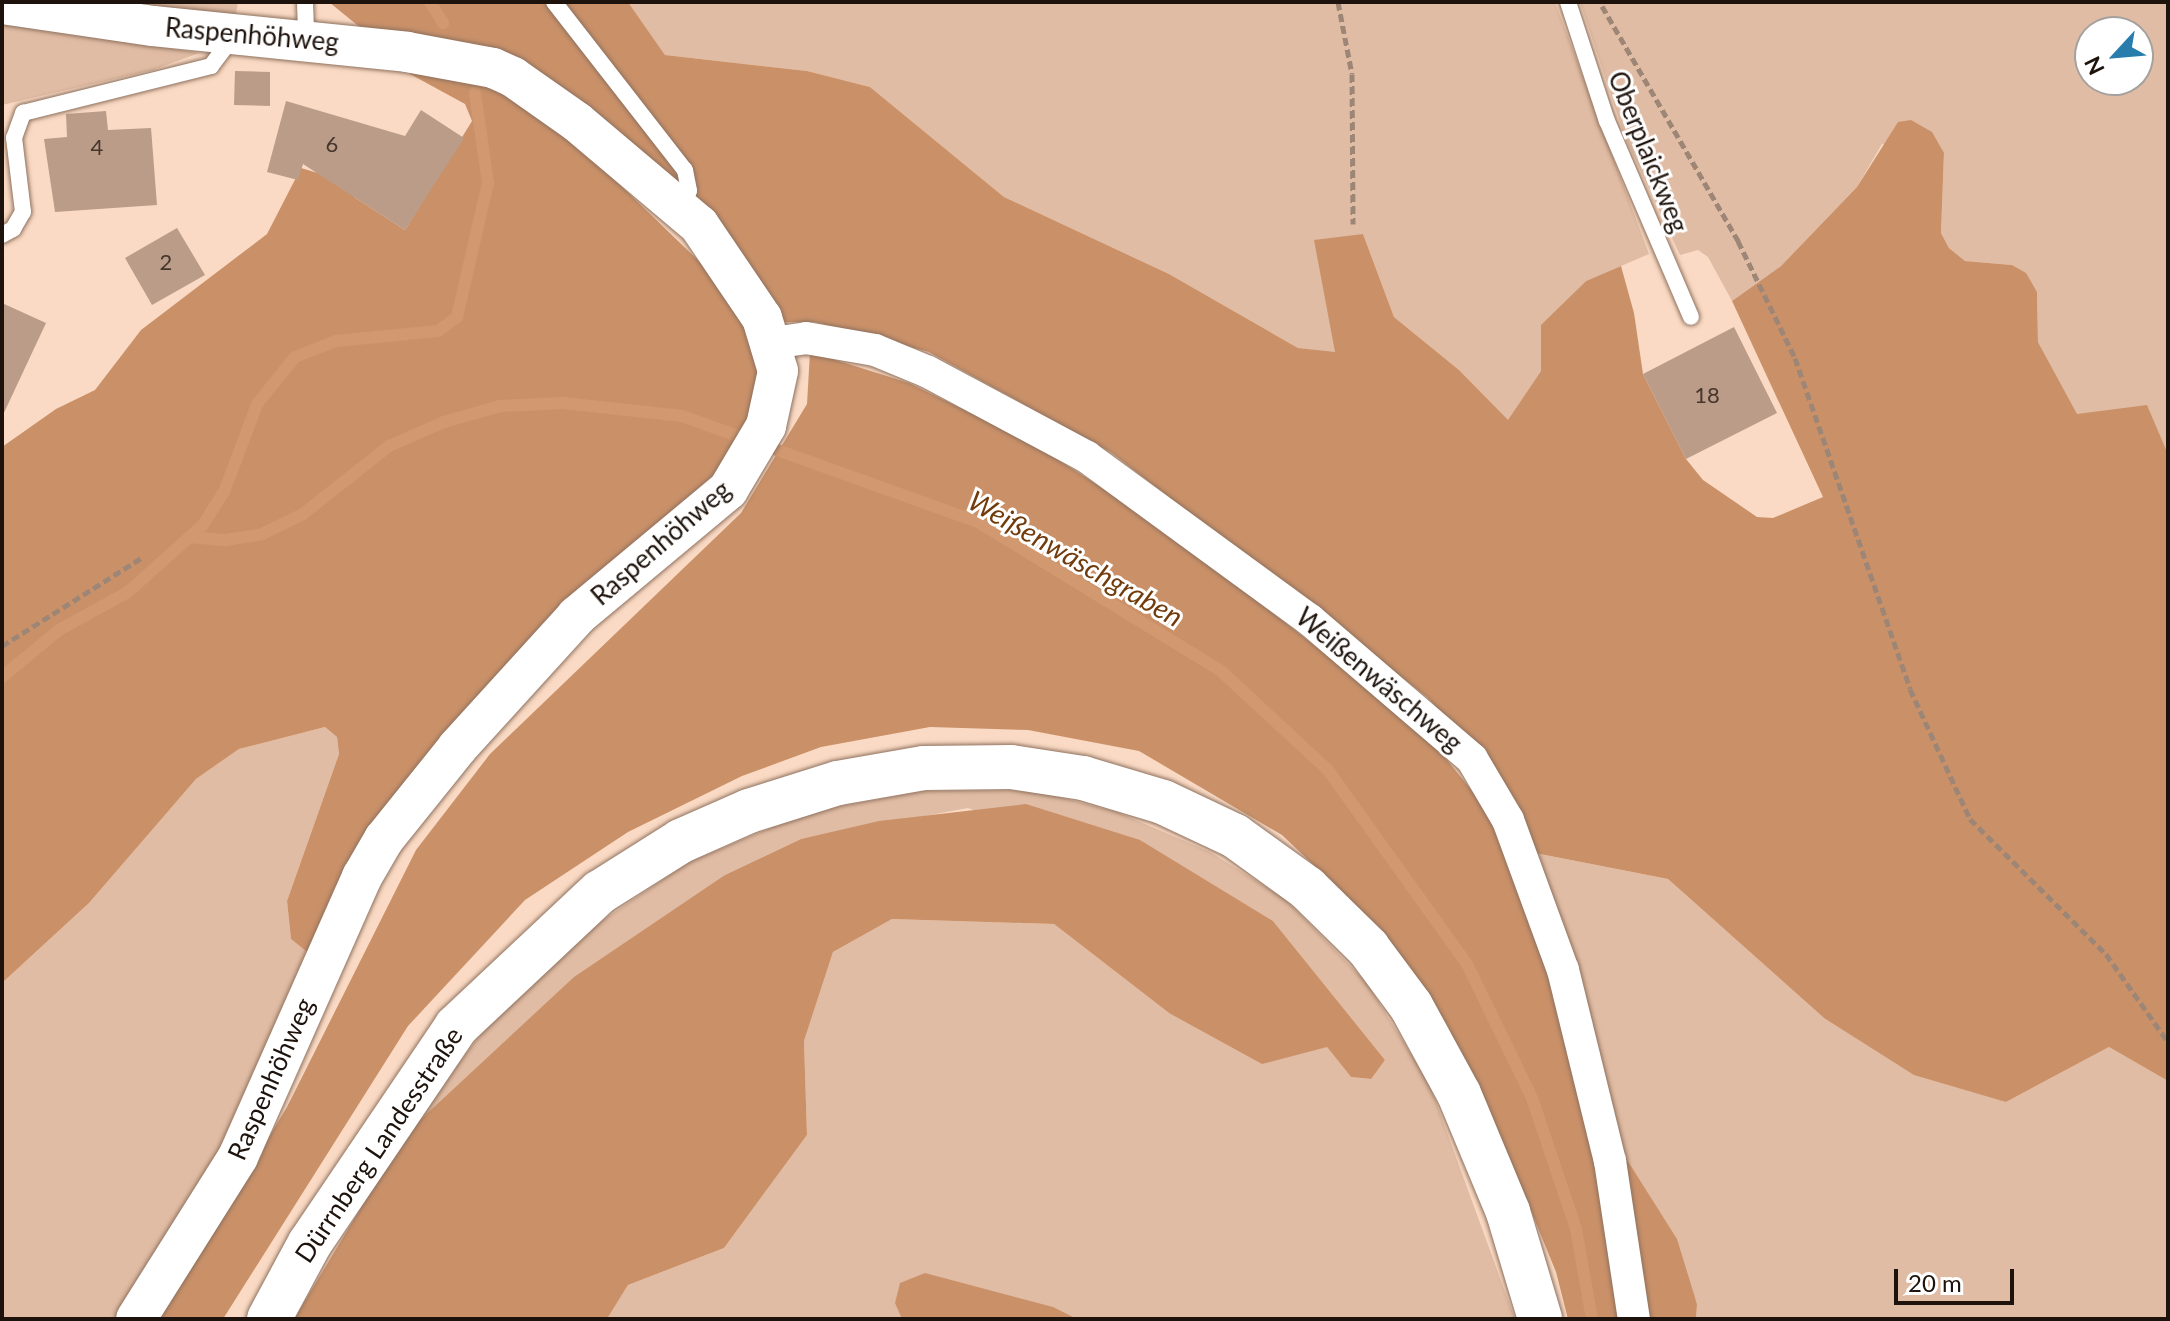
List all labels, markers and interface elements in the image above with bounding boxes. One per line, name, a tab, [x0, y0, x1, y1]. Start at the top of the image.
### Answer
street label: Raspenhöhweg	[164, 12, 340, 58]
north arrow	[2074, 16, 2154, 96]
text: N	[2078, 52, 2110, 79]
street label: Oberplaickweg	[1601, 67, 1695, 237]
house number: 6	[326, 131, 338, 157]
house number: 4	[91, 134, 103, 160]
house number: 2	[160, 249, 172, 275]
house number: 18	[1694, 382, 1720, 408]
street label: Raspenhöhweg	[585, 474, 737, 612]
water label: Weißenwäschgraben	[963, 483, 1189, 633]
street label: Weißenwäschweg	[1290, 601, 1468, 759]
street label: Raspenhöhweg	[221, 993, 321, 1165]
street label: Dürrnberg Landesstraße	[289, 1021, 469, 1269]
scale bar	[1898, 1253, 2018, 1303]
text: 20 m	[1908, 1268, 1962, 1297]

